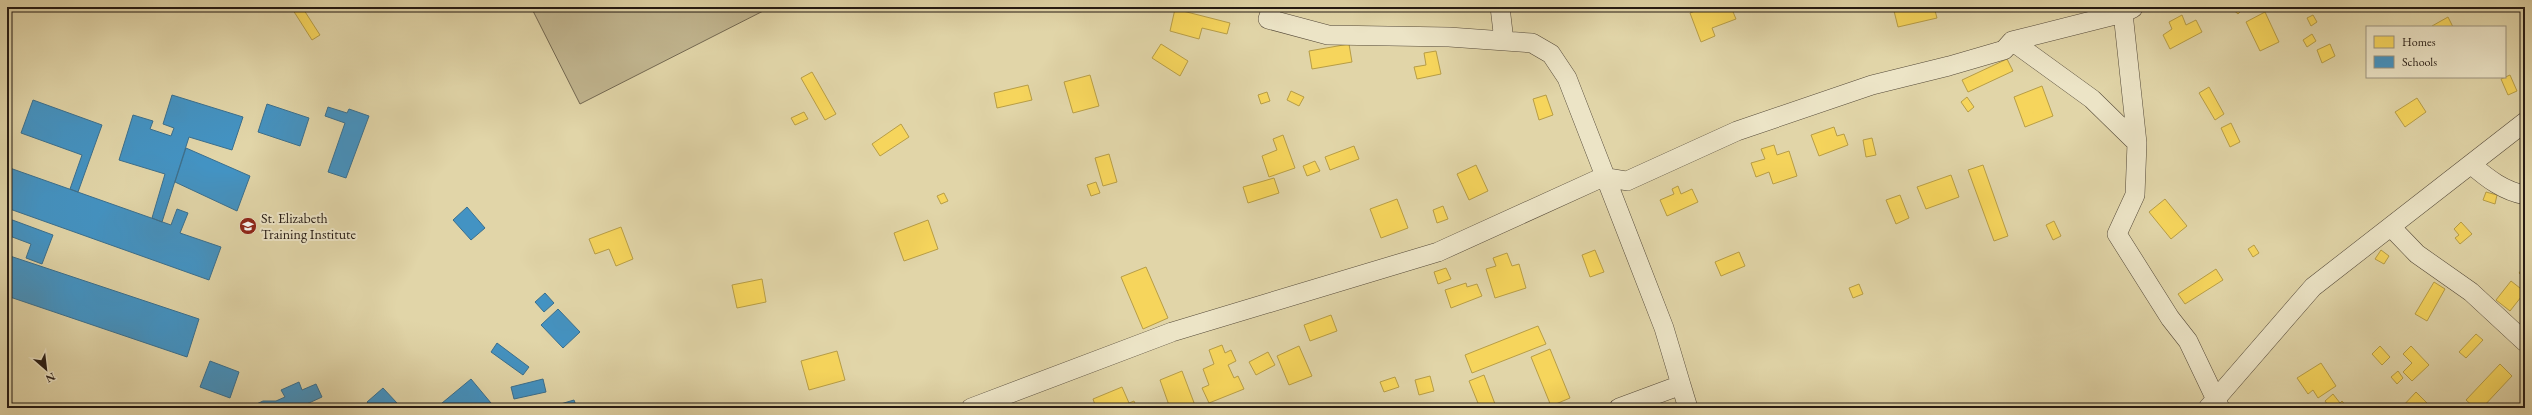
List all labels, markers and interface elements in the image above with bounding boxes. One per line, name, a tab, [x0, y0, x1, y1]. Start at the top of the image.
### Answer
legend	[2366, 26, 2506, 78]
text: Homes	[2402, 34, 2436, 50]
text: Schools	[2402, 54, 2437, 70]
place label: St. Elizabeth Training Institute	[261, 209, 356, 243]
school or university icon: St. Elizabeth Training Institute	[238, 216, 258, 236]
north arrow	[26, 349, 66, 389]
text: N	[43, 370, 58, 386]

